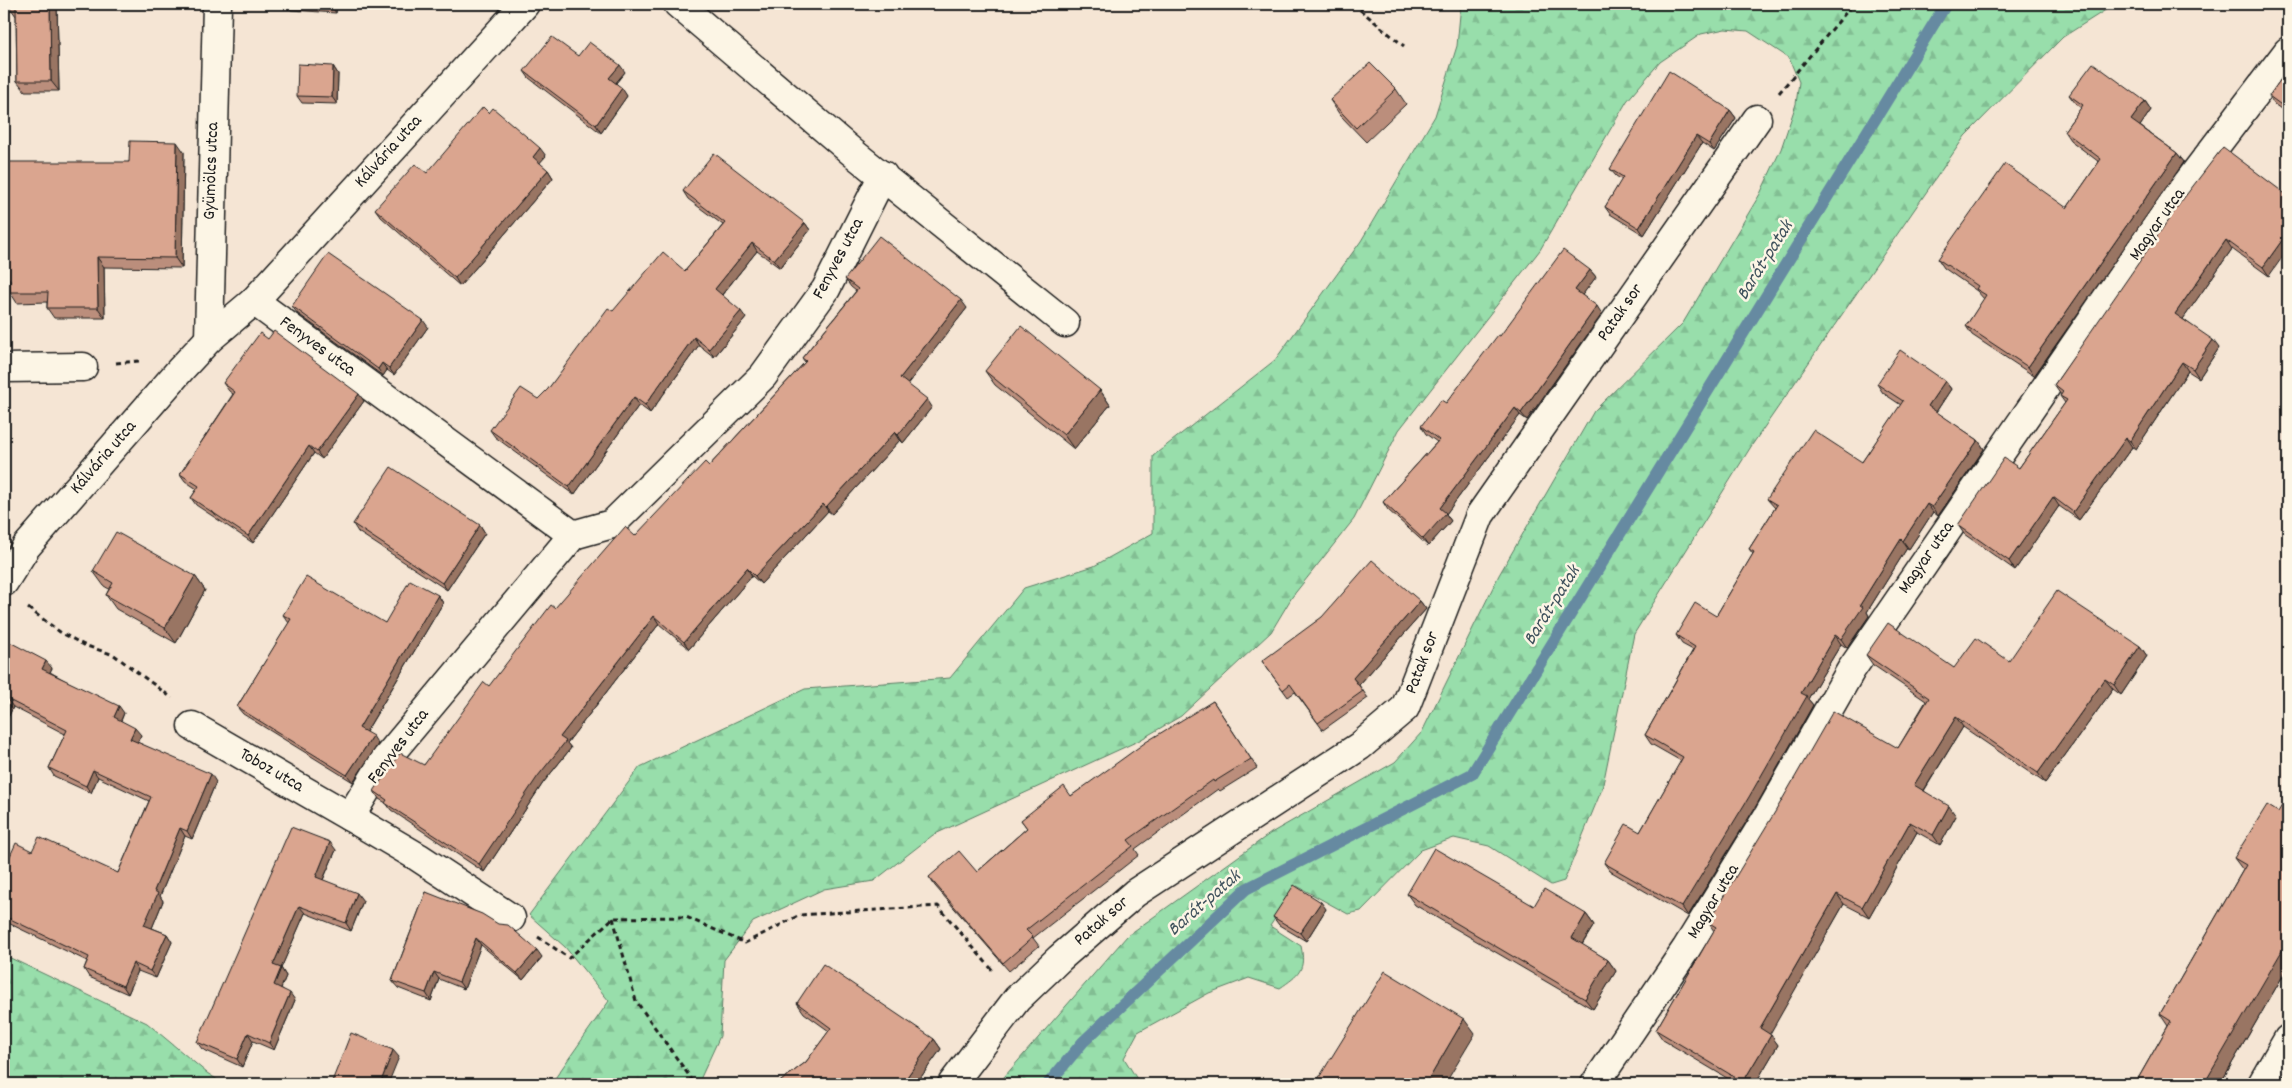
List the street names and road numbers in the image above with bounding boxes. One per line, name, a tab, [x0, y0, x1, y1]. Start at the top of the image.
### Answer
street label: Kálvária utca	[349, 110, 429, 194]
street label: Gyümölcs utca	[198, 121, 226, 220]
street label: Magyar utca	[2124, 183, 2193, 266]
street label: Fenyves utca	[807, 213, 871, 304]
street label: Patak sor	[1592, 279, 1650, 347]
street label: Fenyves utca	[274, 311, 361, 384]
street label: Kálvária utca	[65, 415, 144, 500]
street label: Magyar utca	[1893, 516, 1962, 599]
street label: Patak sor	[1400, 628, 1447, 698]
street label: Fenyves utca	[362, 704, 436, 790]
street label: Toboz utca	[234, 743, 308, 800]
street label: Magyar utca	[1682, 859, 1747, 944]
street label: Patak sor	[1069, 891, 1135, 953]

